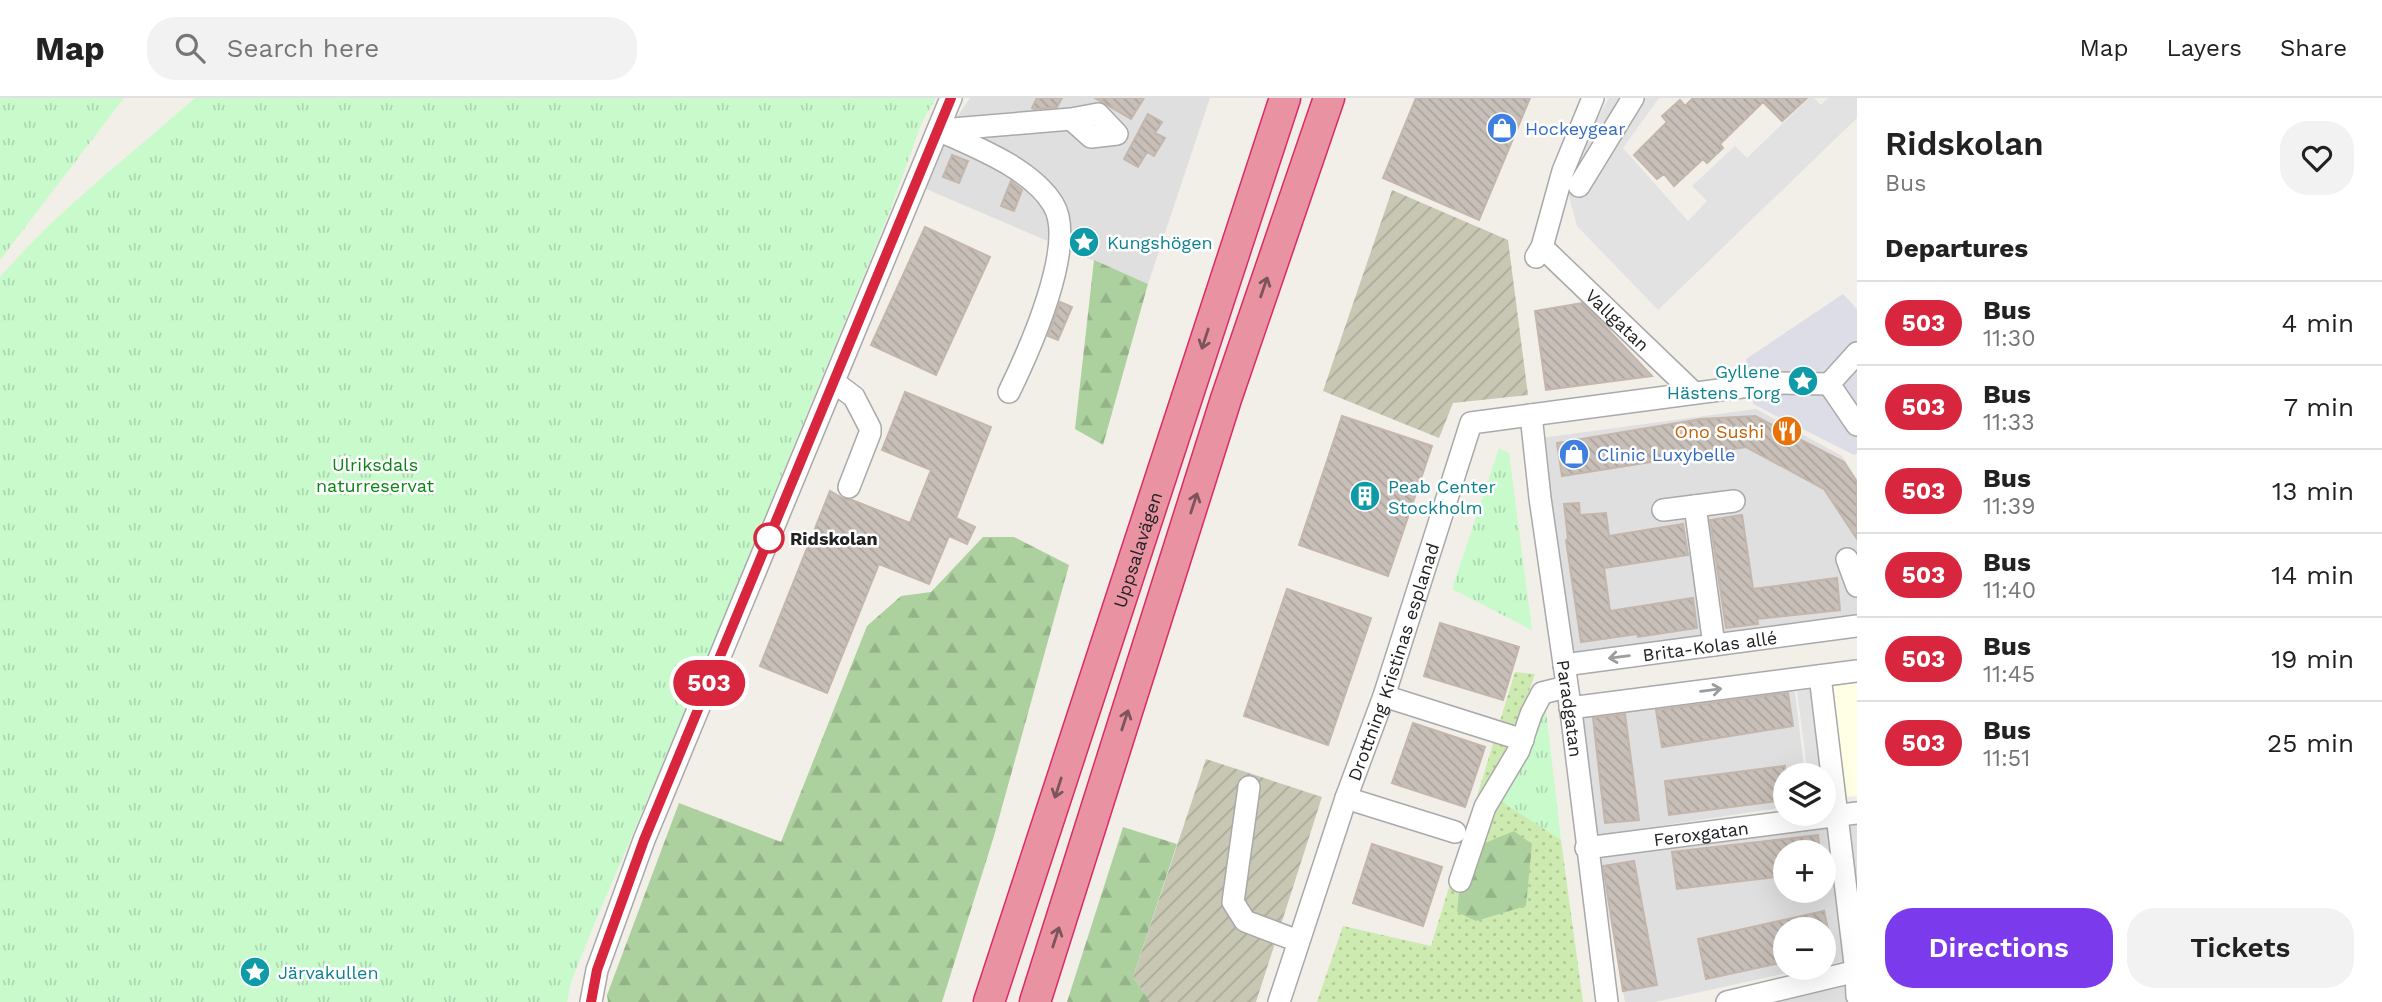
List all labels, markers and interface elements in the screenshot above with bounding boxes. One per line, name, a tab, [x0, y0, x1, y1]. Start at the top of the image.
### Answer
search box	[147, 17, 637, 80]
text: Map	[35, 29, 105, 68]
icon: search	[171, 29, 209, 67]
text: Search here	[227, 33, 379, 63]
text: Map	[2080, 34, 2128, 62]
text: Layers	[2166, 34, 2242, 62]
text: Share	[2280, 34, 2347, 62]
shop icon: Hockeygear	[1485, 111, 1519, 145]
place label: Hockeygear	[1525, 118, 1626, 139]
button: heart	[2280, 121, 2354, 195]
text: Ridskolan	[1885, 124, 2044, 163]
text: Bus	[1885, 170, 1926, 197]
place icon: Kungshögen	[1067, 225, 1101, 259]
place label: Kungshögen	[1107, 232, 1213, 253]
text: Departures	[1885, 233, 2028, 263]
one-way arrow	[1259, 277, 1272, 299]
street label: Vallgatan	[1582, 284, 1654, 355]
text: Bus	[1983, 295, 2031, 325]
text: 4 min	[2281, 308, 2354, 338]
text: 503	[1902, 309, 1945, 337]
text: 11:30	[1983, 325, 2035, 352]
one-way arrow	[1197, 328, 1210, 350]
place label: Gyllene Hästens Torg	[1667, 361, 1780, 403]
place icon: Gyllene Hästens Torg	[1786, 364, 1820, 398]
text: Bus	[1983, 379, 2031, 409]
text: 7 min	[2284, 392, 2354, 422]
text: 503	[1902, 393, 1945, 421]
text: 11:33	[1983, 409, 2035, 436]
restaurant icon: Ono Sushi	[1770, 414, 1804, 448]
place label: Ono Sushi	[1675, 421, 1764, 442]
shop icon: Clinic Luxybelle	[1557, 437, 1591, 471]
place label: Clinic Luxybelle	[1597, 444, 1735, 465]
park label: Ulriksdals naturreservat	[316, 454, 435, 496]
text: Bus	[1983, 463, 2031, 493]
place label: Peab Center Stockholm	[1388, 476, 1496, 518]
text: 13 min	[2272, 476, 2354, 506]
text: 503	[1902, 477, 1945, 505]
building icon: Peab Center Stockholm	[1348, 479, 1382, 513]
street label: Uppsalavägen	[1108, 489, 1166, 610]
one-way arrow	[1188, 493, 1201, 515]
text: 11:39	[1983, 493, 2035, 520]
marker: Ridskolan	[754, 523, 784, 553]
place label: Ridskolan	[790, 528, 878, 549]
street label: Drottning Kristinas esplanad	[1343, 540, 1443, 783]
text: Bus	[1983, 547, 2031, 577]
text: 14 min	[2271, 560, 2354, 590]
text: 503	[1902, 561, 1945, 589]
text: 11:40	[1983, 577, 2036, 604]
street label: Brita-Kolas allé	[1641, 626, 1778, 665]
text: Bus	[1983, 631, 2031, 661]
text: 19 min	[2271, 644, 2354, 674]
text: 503	[1902, 645, 1945, 673]
one-way arrow	[1608, 651, 1631, 664]
street label: Paradgatan	[1553, 658, 1587, 758]
line badge: 503	[669, 660, 749, 706]
text: 11:45	[1983, 661, 2035, 688]
text: 503	[687, 669, 731, 697]
one-way arrow	[1699, 683, 1721, 696]
one-way arrow	[1120, 710, 1132, 732]
text: Bus	[1983, 715, 2031, 745]
text: 25 min	[2267, 728, 2354, 758]
text: 503	[1902, 729, 1945, 757]
text: 11:51	[1983, 745, 2030, 772]
map controls	[1773, 763, 1836, 980]
button: layers	[1773, 763, 1836, 826]
one-way arrow	[1051, 777, 1064, 799]
street label: Feroxgatan	[1652, 817, 1750, 850]
button: +	[1773, 840, 1836, 903]
button: Directions	[1885, 908, 2113, 988]
button: Tickets	[2127, 908, 2354, 988]
button: −	[1773, 917, 1836, 980]
one-way arrow	[1050, 926, 1063, 948]
place icon: Järvakullen	[238, 955, 272, 989]
place label: Järvakullen	[278, 962, 379, 983]

